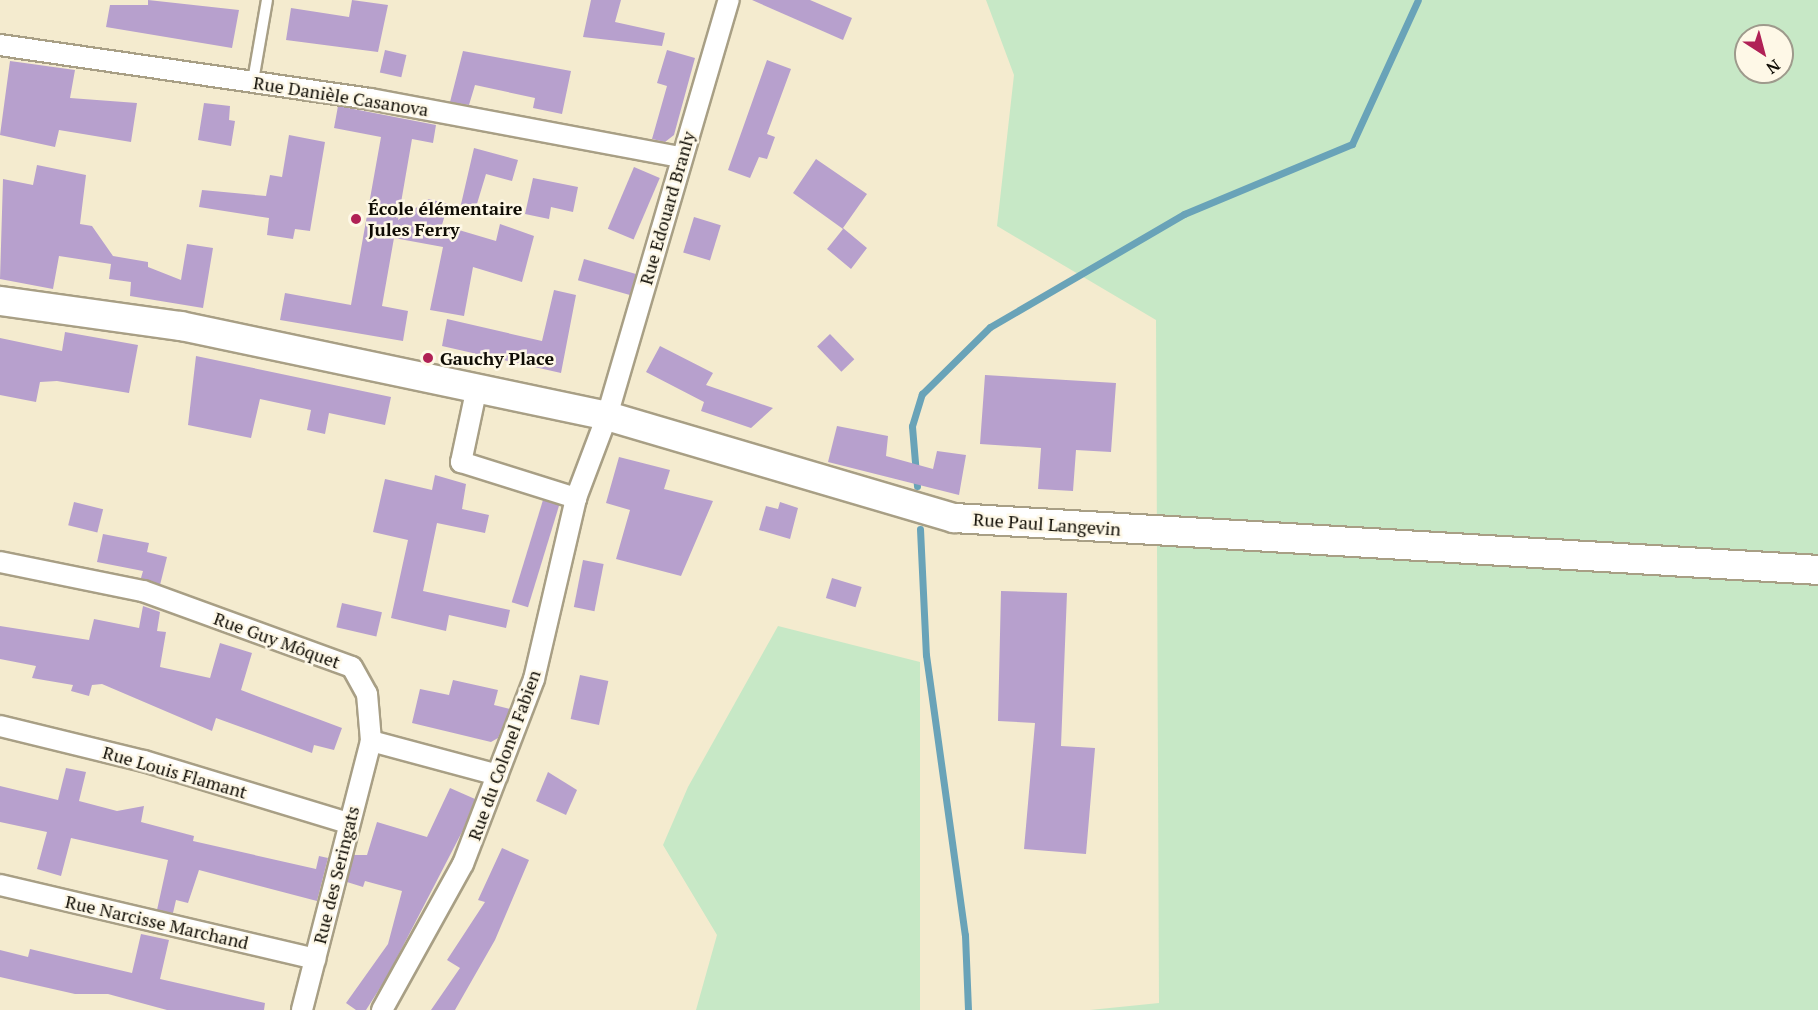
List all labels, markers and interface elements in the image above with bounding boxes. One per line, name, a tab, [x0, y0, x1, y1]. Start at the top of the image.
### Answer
north arrow	[1734, 24, 1794, 84]
text: N	[1762, 54, 1785, 79]
street label: Rue Danièle Casanova	[252, 71, 430, 121]
street label: Rue Edouard Branly	[635, 129, 699, 287]
place label: École élémentaire Jules Ferry	[368, 198, 522, 240]
marker: École élémentaire Jules Ferry	[349, 212, 363, 226]
place label: Gauchy Place	[440, 347, 554, 369]
marker: Gauchy Place	[421, 351, 435, 365]
street label: Rue Paul Langevin	[972, 508, 1122, 540]
street label: Rue Guy Môquet	[211, 607, 343, 673]
street label: Rue du Colonel Fabien	[463, 667, 545, 843]
street label: Rue Louis Flamant	[100, 741, 250, 803]
street label: Rue des Seringats	[308, 804, 364, 946]
street label: Rue Narcisse Marchand	[63, 890, 251, 954]

